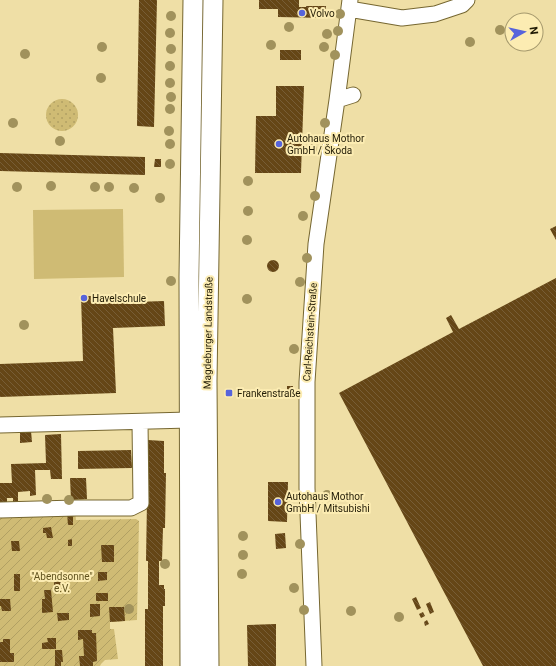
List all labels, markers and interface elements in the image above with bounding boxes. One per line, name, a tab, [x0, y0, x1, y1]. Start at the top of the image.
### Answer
marker: Volvo	[297, 8, 307, 18]
place label: Volvo	[310, 8, 335, 19]
north arrow	[504, 12, 544, 52]
text: N	[526, 26, 540, 36]
place label: Autohaus Mothor GmbH / Škoda	[287, 133, 365, 156]
marker: Autohaus Mothor GmbH / Škoda	[274, 139, 284, 149]
street label: Magdeburger Landstraße	[202, 277, 214, 389]
street label: Carl-Reichstein-Straße	[301, 282, 319, 382]
marker: Havelschule	[79, 293, 89, 303]
place label: Havelschule	[92, 293, 146, 304]
marker: Frankenstraße	[224, 388, 234, 398]
place label: Frankenstraße	[237, 388, 301, 399]
place label: Autohaus Mothor GmbH / Mitsubishi	[286, 491, 370, 514]
marker: Autohaus Mothor GmbH / Mitsubishi	[273, 497, 283, 507]
park label: "Abendsonne" e.V.	[31, 571, 93, 594]

